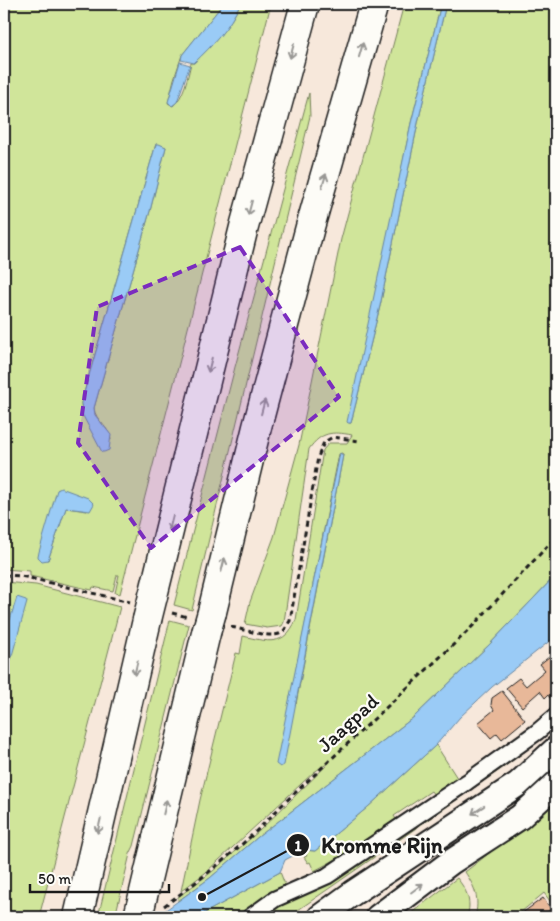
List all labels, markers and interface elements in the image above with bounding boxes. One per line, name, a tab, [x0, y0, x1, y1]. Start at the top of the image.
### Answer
one-way arrow	[287, 42, 296, 58]
one-way arrow	[357, 43, 367, 59]
one-way arrow	[319, 173, 329, 189]
one-way arrow	[244, 199, 254, 215]
one-way arrow	[205, 357, 214, 373]
one-way arrow	[258, 400, 268, 416]
one-way arrow	[166, 515, 175, 531]
one-way arrow	[219, 557, 228, 573]
one-way arrow	[131, 659, 140, 675]
street label: Jaagpad	[312, 688, 384, 757]
one-way arrow	[161, 799, 170, 815]
one-way arrow	[471, 806, 485, 816]
one-way arrow	[94, 818, 103, 834]
callout: Kromme Rijn	[286, 827, 452, 864]
text: Kromme Rijn	[321, 832, 443, 859]
text: 1	[295, 837, 302, 855]
scale bar	[30, 861, 169, 893]
text: 50 m	[38, 870, 71, 888]
one-way arrow	[410, 883, 424, 893]

